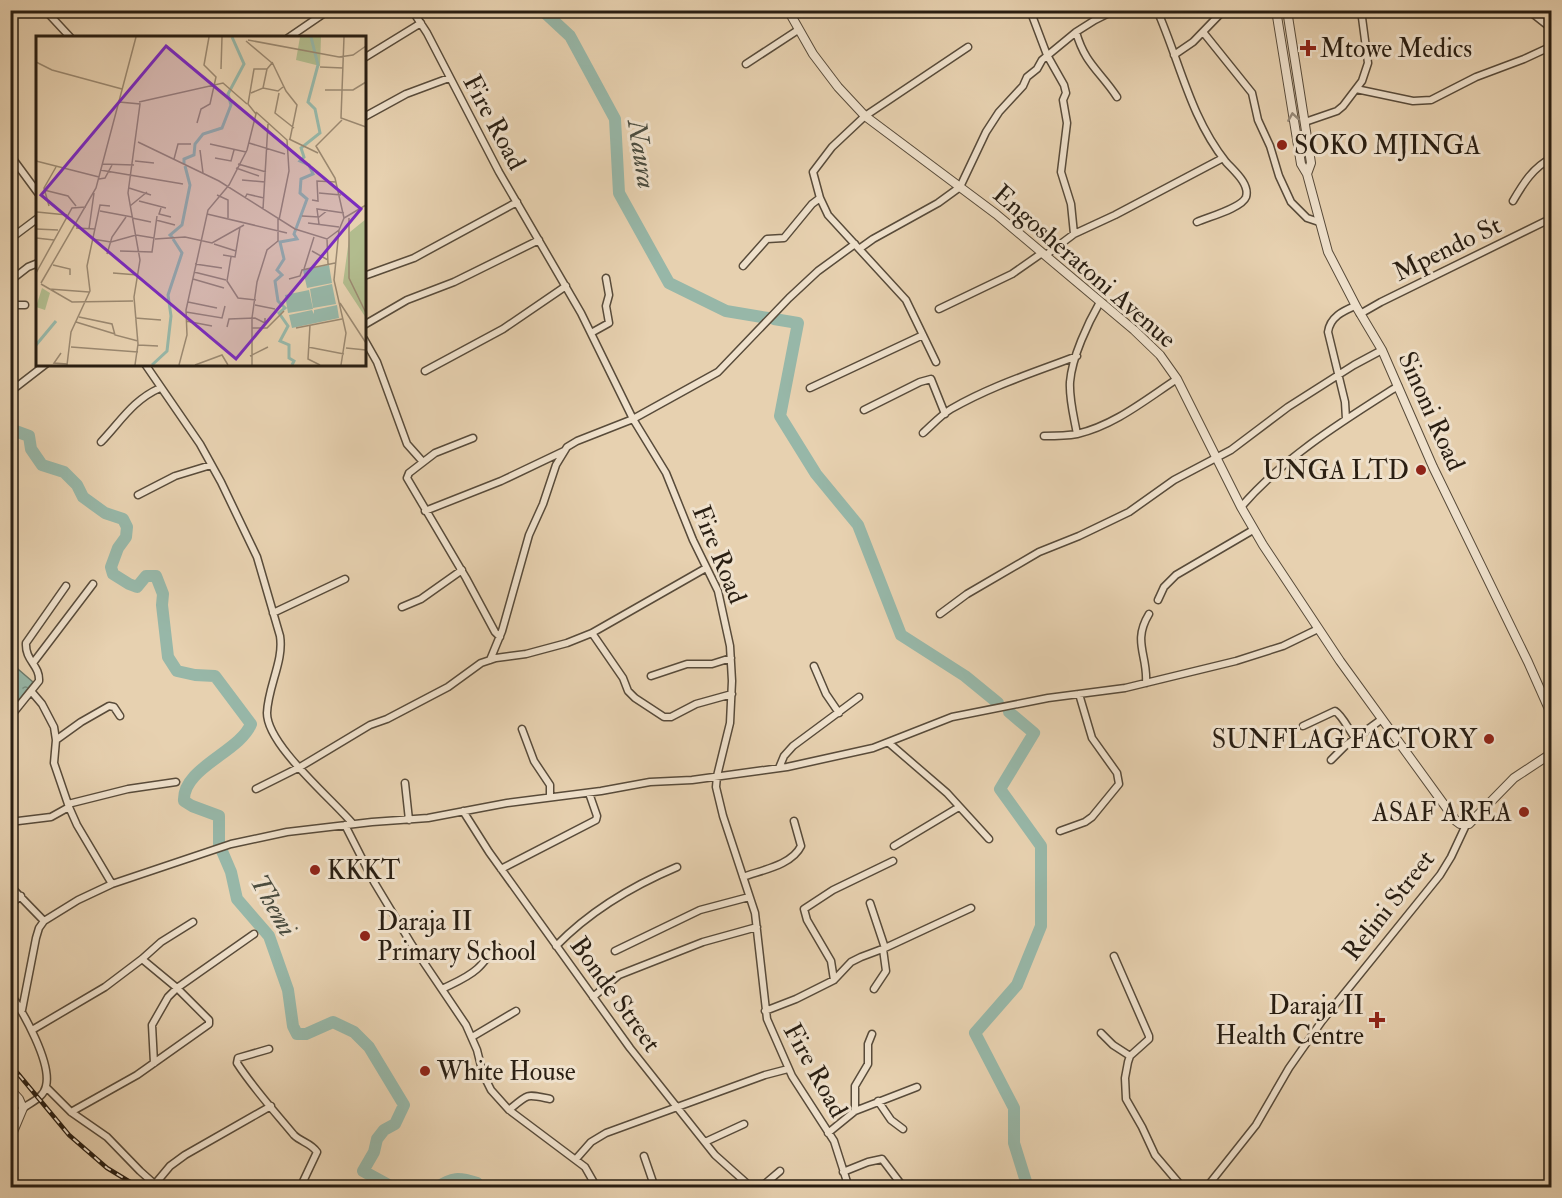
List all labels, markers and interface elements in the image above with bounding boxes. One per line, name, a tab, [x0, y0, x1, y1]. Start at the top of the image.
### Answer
place label: Mtowe Medics	[1320, 33, 1472, 65]
inset map	[36, 36, 366, 366]
marker: Mtowe Medics	[1301, 41, 1315, 55]
street label: Fire Road	[456, 69, 533, 176]
one-way arrow	[1287, 113, 1299, 122]
water label: Naura	[619, 115, 663, 191]
place label: SOKO MJINGA	[1294, 130, 1481, 162]
marker: SOKO MJINGA	[1275, 138, 1289, 152]
street label: Engosheratoni Avenue	[986, 178, 1183, 355]
street label: Mpendo St	[1388, 209, 1507, 290]
street label: Sinoni Road	[1391, 347, 1472, 476]
place label: UNGA LTD	[1263, 455, 1409, 487]
marker: UNGA LTD	[1414, 463, 1428, 477]
street label: Fire Road	[685, 500, 753, 608]
place label: SUNFLAG FACTORY	[1212, 724, 1478, 756]
marker: SUNFLAG FACTORY	[1482, 732, 1496, 746]
place label: ASAF AREA	[1371, 797, 1512, 829]
marker: ASAF AREA	[1517, 805, 1531, 819]
street label: Relini Street	[1336, 844, 1442, 967]
place label: KKKT	[327, 855, 400, 887]
marker: KKKT	[308, 863, 322, 877]
water label: Themi	[243, 868, 304, 942]
place label: Daraja II Primary School	[377, 906, 537, 968]
marker: Daraja II Primary School	[358, 929, 372, 943]
street label: Bonde Street	[563, 931, 668, 1058]
place label: Daraja II Health Centre	[1215, 990, 1364, 1052]
marker: Daraja II Health Centre	[1368, 1011, 1386, 1029]
street label: Fire Road	[776, 1018, 854, 1124]
place label: White House	[436, 1056, 576, 1088]
marker: White House	[418, 1064, 432, 1078]

